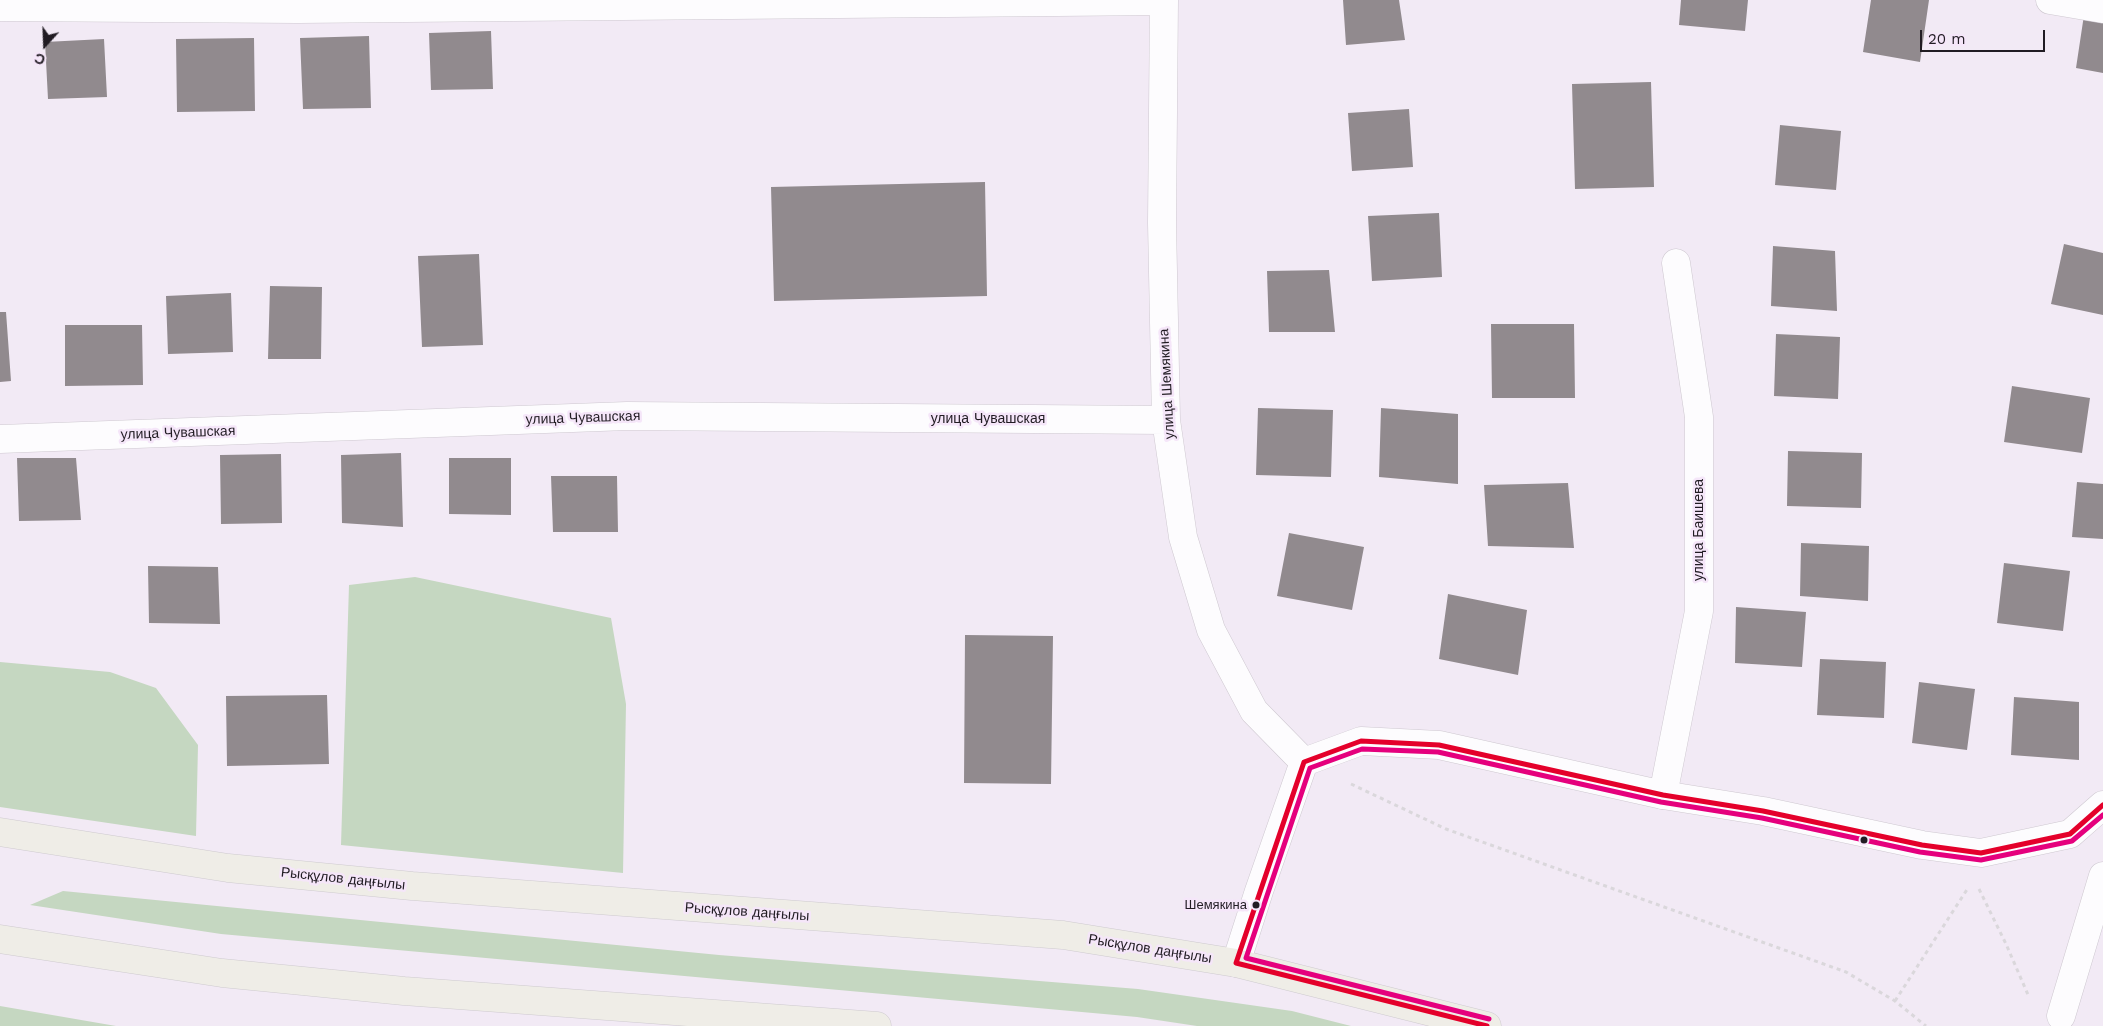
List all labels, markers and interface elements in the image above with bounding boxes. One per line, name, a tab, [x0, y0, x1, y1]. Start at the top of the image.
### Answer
north arrow	[20, 20, 70, 70]
scale bar	[1923, 20, 2048, 52]
text: 20 m	[1928, 30, 1966, 48]
text: С	[32, 50, 47, 68]
street label: улица Шемякина	[1156, 328, 1178, 440]
street label: улица Чувашская	[525, 408, 641, 428]
street label: улица Чувашская	[931, 411, 1045, 427]
street label: улица Чувашская	[120, 423, 236, 443]
street label: улица Баишева	[1691, 479, 1707, 581]
unlabelled marker	[1859, 835, 1869, 845]
street label: Рысқұлов даңғылы	[280, 864, 406, 894]
place label: Шемякина	[1185, 897, 1247, 913]
street label: Рысқұлов даңғылы	[684, 899, 810, 925]
marker: Шемякина	[1251, 900, 1261, 910]
street label: Рысқұлов даңғылы	[1087, 931, 1213, 967]

